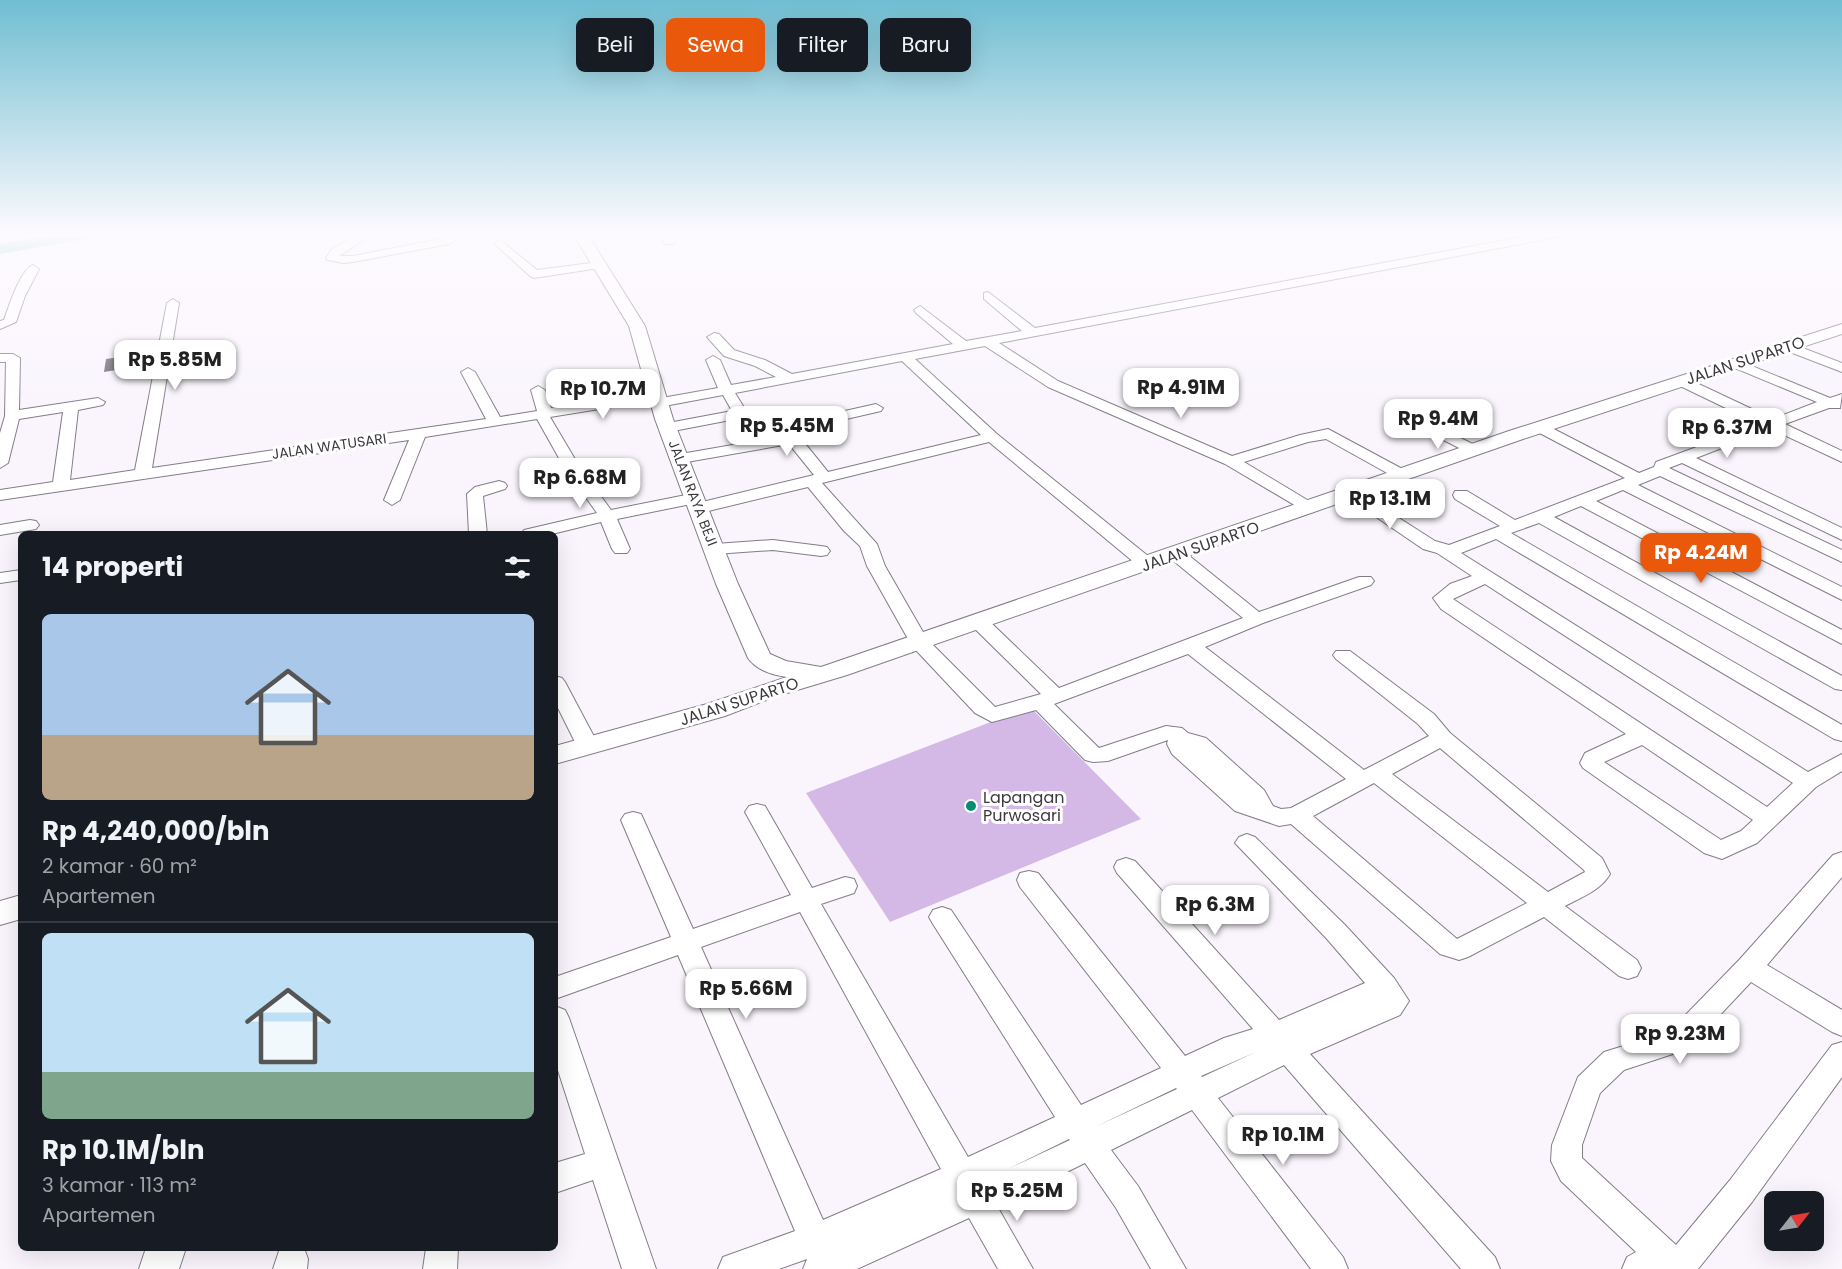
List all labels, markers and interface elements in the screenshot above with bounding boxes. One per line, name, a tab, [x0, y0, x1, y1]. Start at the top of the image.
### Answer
chip: Beli	[576, 18, 654, 72]
chip: Sewa	[666, 18, 765, 72]
chip: Filter	[777, 18, 868, 72]
chip: Baru	[880, 18, 971, 72]
street label: JALAN SUPARTO	[1683, 330, 1808, 391]
pin: Rp 5.85M	[113, 340, 237, 391]
text: Rp 5.85M	[128, 345, 222, 373]
pin: Rp 4.91M	[1119, 368, 1243, 419]
pin: Rp 10.7M	[541, 369, 665, 420]
text: Rp 4.91M	[1137, 373, 1225, 401]
text: Rp 10.7M	[560, 374, 646, 402]
pin: Rp 9.4M	[1383, 399, 1493, 450]
text: Rp 9.4M	[1398, 404, 1478, 432]
pin: Rp 5.45M	[725, 406, 849, 457]
pin: Rp 6.37M	[1665, 408, 1789, 459]
text: Rp 5.45M	[740, 411, 834, 439]
text: Rp 6.37M	[1682, 413, 1772, 441]
street label: JALAN WATUSARI	[270, 428, 388, 464]
street label: JALAN RAYA BEJI	[664, 437, 722, 549]
pin: Rp 6.68M	[518, 458, 642, 509]
text: Rp 6.68M	[533, 463, 627, 491]
pin: Rp 13.1M	[1328, 479, 1452, 530]
text: Rp 13.1M	[1349, 484, 1431, 512]
street label: JALAN SUPARTO	[1138, 515, 1262, 577]
pin: Rp 4.24M	[1639, 533, 1763, 584]
text: Rp 4.24M	[1654, 538, 1748, 566]
text: 14 properti	[42, 549, 183, 585]
icon: filters	[501, 551, 534, 584]
icon: home	[234, 653, 342, 761]
street label: JALAN SUPARTO	[677, 671, 802, 732]
place label: Lapangan Purwosari	[983, 786, 1064, 827]
marker: Lapangan Purwosari	[964, 799, 978, 813]
text: Rp 4,240,000/bln	[42, 813, 270, 849]
text: 2 kamar · 60 m²	[42, 852, 197, 880]
text: Apartemen	[42, 882, 155, 910]
pin: Rp 6.3M	[1160, 885, 1270, 936]
text: Rp 6.3M	[1175, 890, 1255, 918]
pin: Rp 5.66M	[684, 969, 808, 1020]
icon: home	[234, 972, 342, 1080]
text: Rp 5.66M	[699, 974, 793, 1002]
pin: Rp 9.23M	[1618, 1014, 1742, 1065]
text: Rp 9.23M	[1635, 1019, 1725, 1047]
pin: Rp 10.1M	[1221, 1115, 1345, 1166]
text: Rp 10.1M	[1242, 1120, 1324, 1148]
text: Rp 10.1M/bln	[42, 1132, 204, 1168]
text: 3 kamar · 113 m²	[42, 1171, 197, 1199]
pin: Rp 5.25M	[955, 1171, 1079, 1222]
text: Rp 5.25M	[971, 1176, 1063, 1204]
north arrow	[1764, 1191, 1824, 1251]
map controls	[1764, 1191, 1824, 1251]
text: Apartemen	[42, 1201, 155, 1229]

